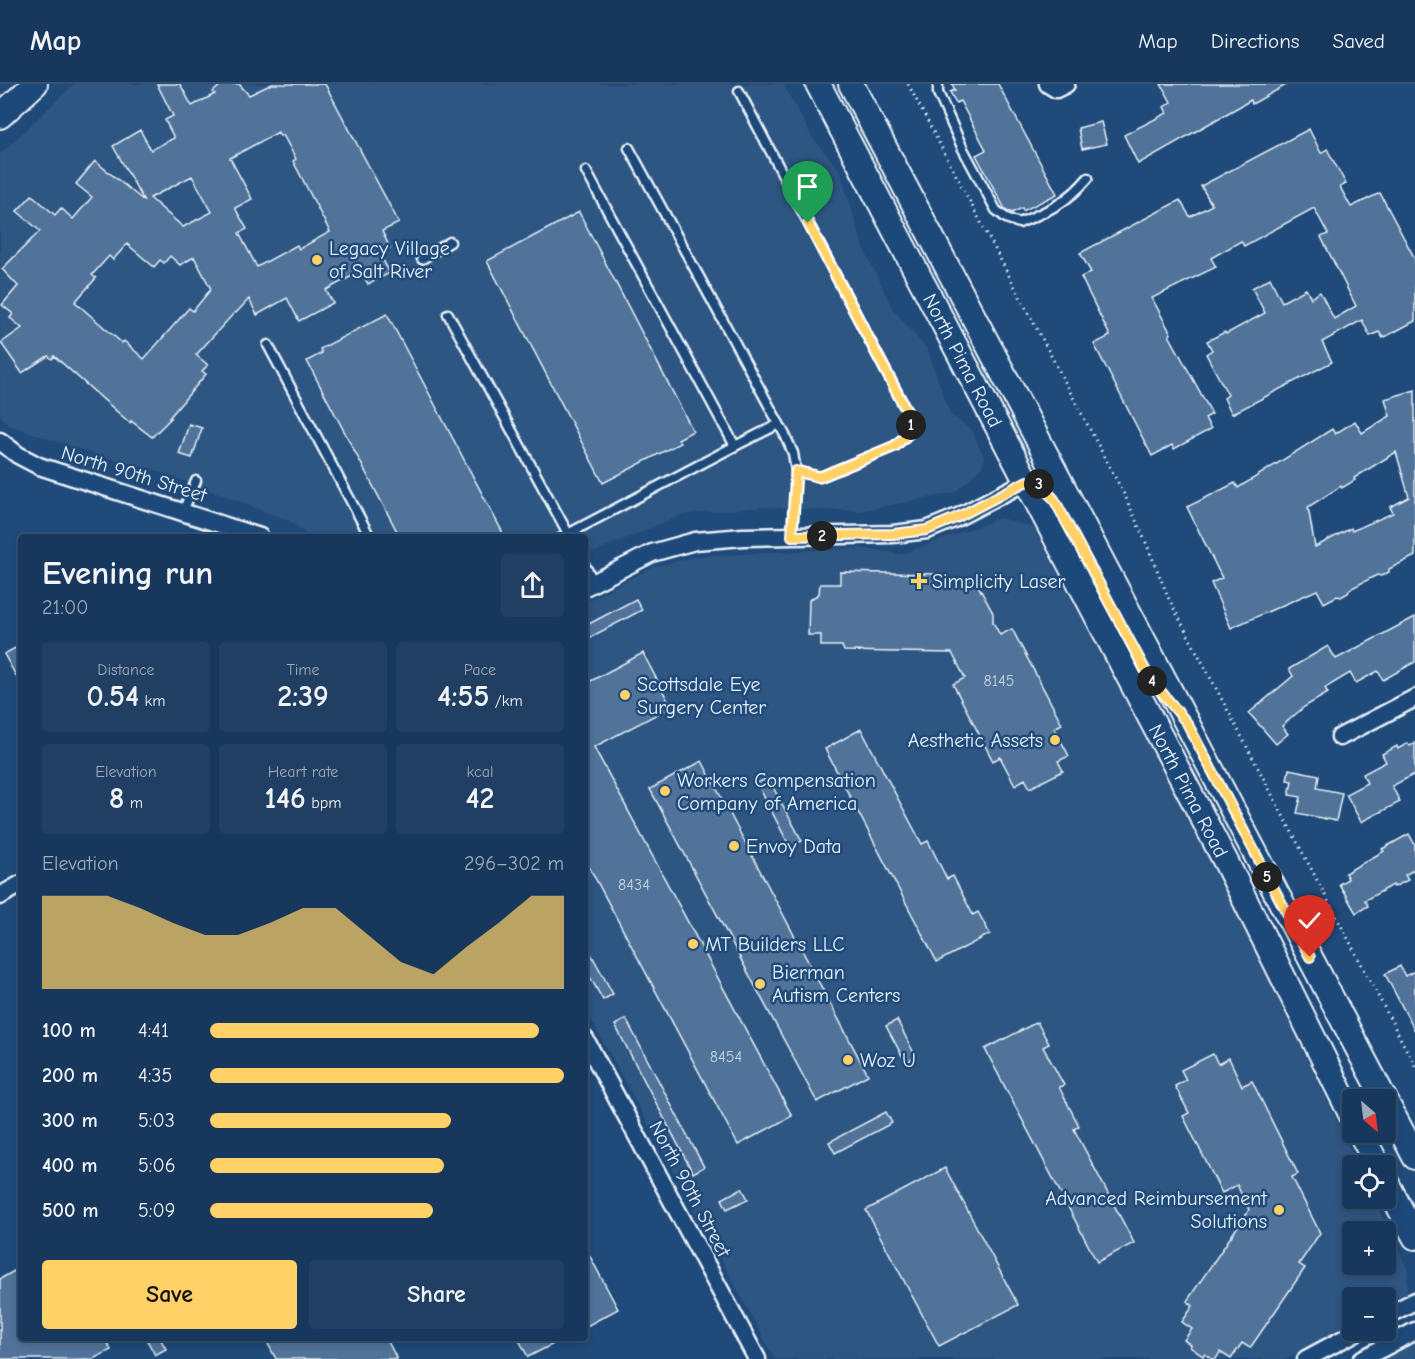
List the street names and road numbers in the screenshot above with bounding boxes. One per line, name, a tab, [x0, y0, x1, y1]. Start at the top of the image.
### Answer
street label: North Pima Road	[918, 290, 1007, 431]
street label: North 90th Street	[59, 441, 211, 507]
street label: North Pima Road	[1144, 720, 1233, 861]
street label: North 90th Street	[644, 1117, 736, 1262]

